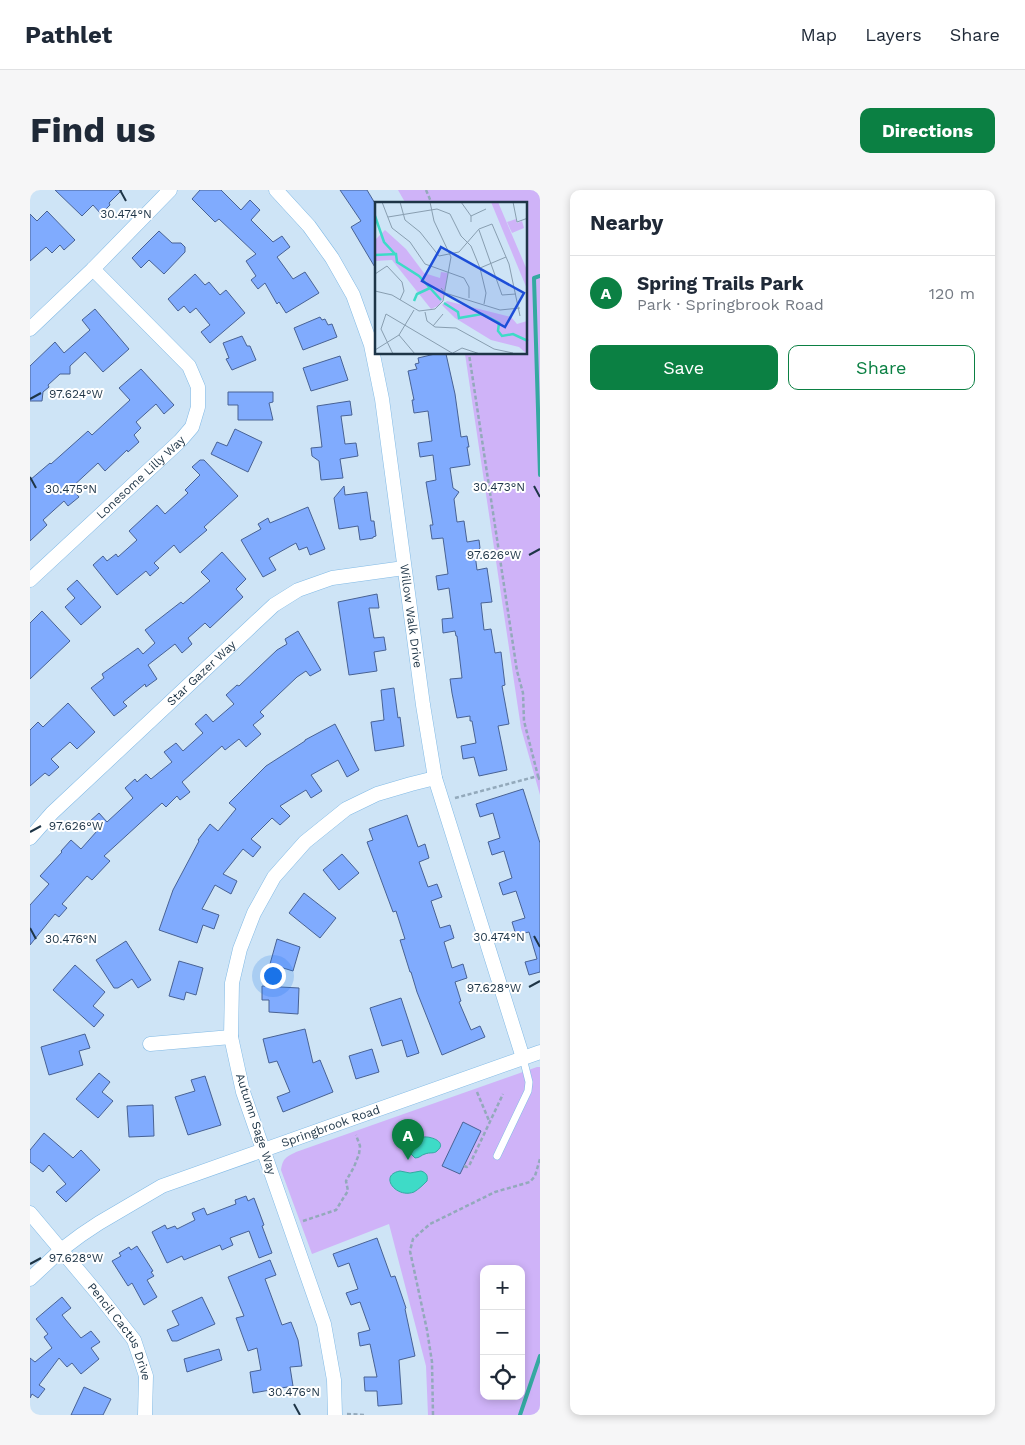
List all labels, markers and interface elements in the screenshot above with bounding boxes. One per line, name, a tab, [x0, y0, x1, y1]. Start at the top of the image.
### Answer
text: Pathlet	[25, 21, 112, 49]
text: Map	[800, 24, 837, 45]
text: Layers	[865, 24, 922, 45]
text: Share	[950, 24, 1000, 45]
button: Directions	[860, 108, 995, 153]
text: Find us	[30, 109, 156, 151]
inset map	[375, 202, 528, 355]
text: 30.474°N	[100, 207, 152, 221]
text: Nearby	[590, 210, 663, 235]
text: Spring Trails Park	[637, 272, 804, 295]
text: A	[601, 284, 611, 303]
text: 120 m	[929, 284, 975, 303]
text: Park · Springbrook Road	[637, 295, 824, 314]
button: Save	[590, 345, 778, 390]
button: Share	[788, 345, 975, 390]
text: 97.624°W	[49, 387, 104, 401]
street label: Lonesome Lilly Way	[94, 433, 189, 522]
text: 30.473°N	[473, 480, 525, 494]
text: 30.475°N	[45, 482, 97, 496]
text: 97.626°W	[467, 548, 522, 562]
street label: Willow Walk Drive	[397, 563, 425, 669]
street label: Star Gazer Way	[164, 637, 239, 709]
text: 97.626°W	[49, 819, 104, 833]
text: 30.474°N	[473, 930, 525, 944]
text: 30.476°N	[45, 932, 97, 946]
your location	[260, 963, 286, 989]
text: 97.628°W	[467, 981, 522, 995]
street label: Autumn Sage Way	[233, 1072, 279, 1177]
street label: Springbrook Road	[279, 1102, 382, 1150]
pin: A	[392, 1119, 424, 1160]
text: 97.628°W	[49, 1251, 104, 1265]
map controls	[480, 1265, 525, 1400]
button: +	[480, 1265, 525, 1310]
street label: Pencil Cactus Drive	[85, 1280, 153, 1381]
button: −	[480, 1310, 525, 1355]
button: locate	[480, 1355, 525, 1400]
text: 30.476°N	[268, 1385, 320, 1399]

